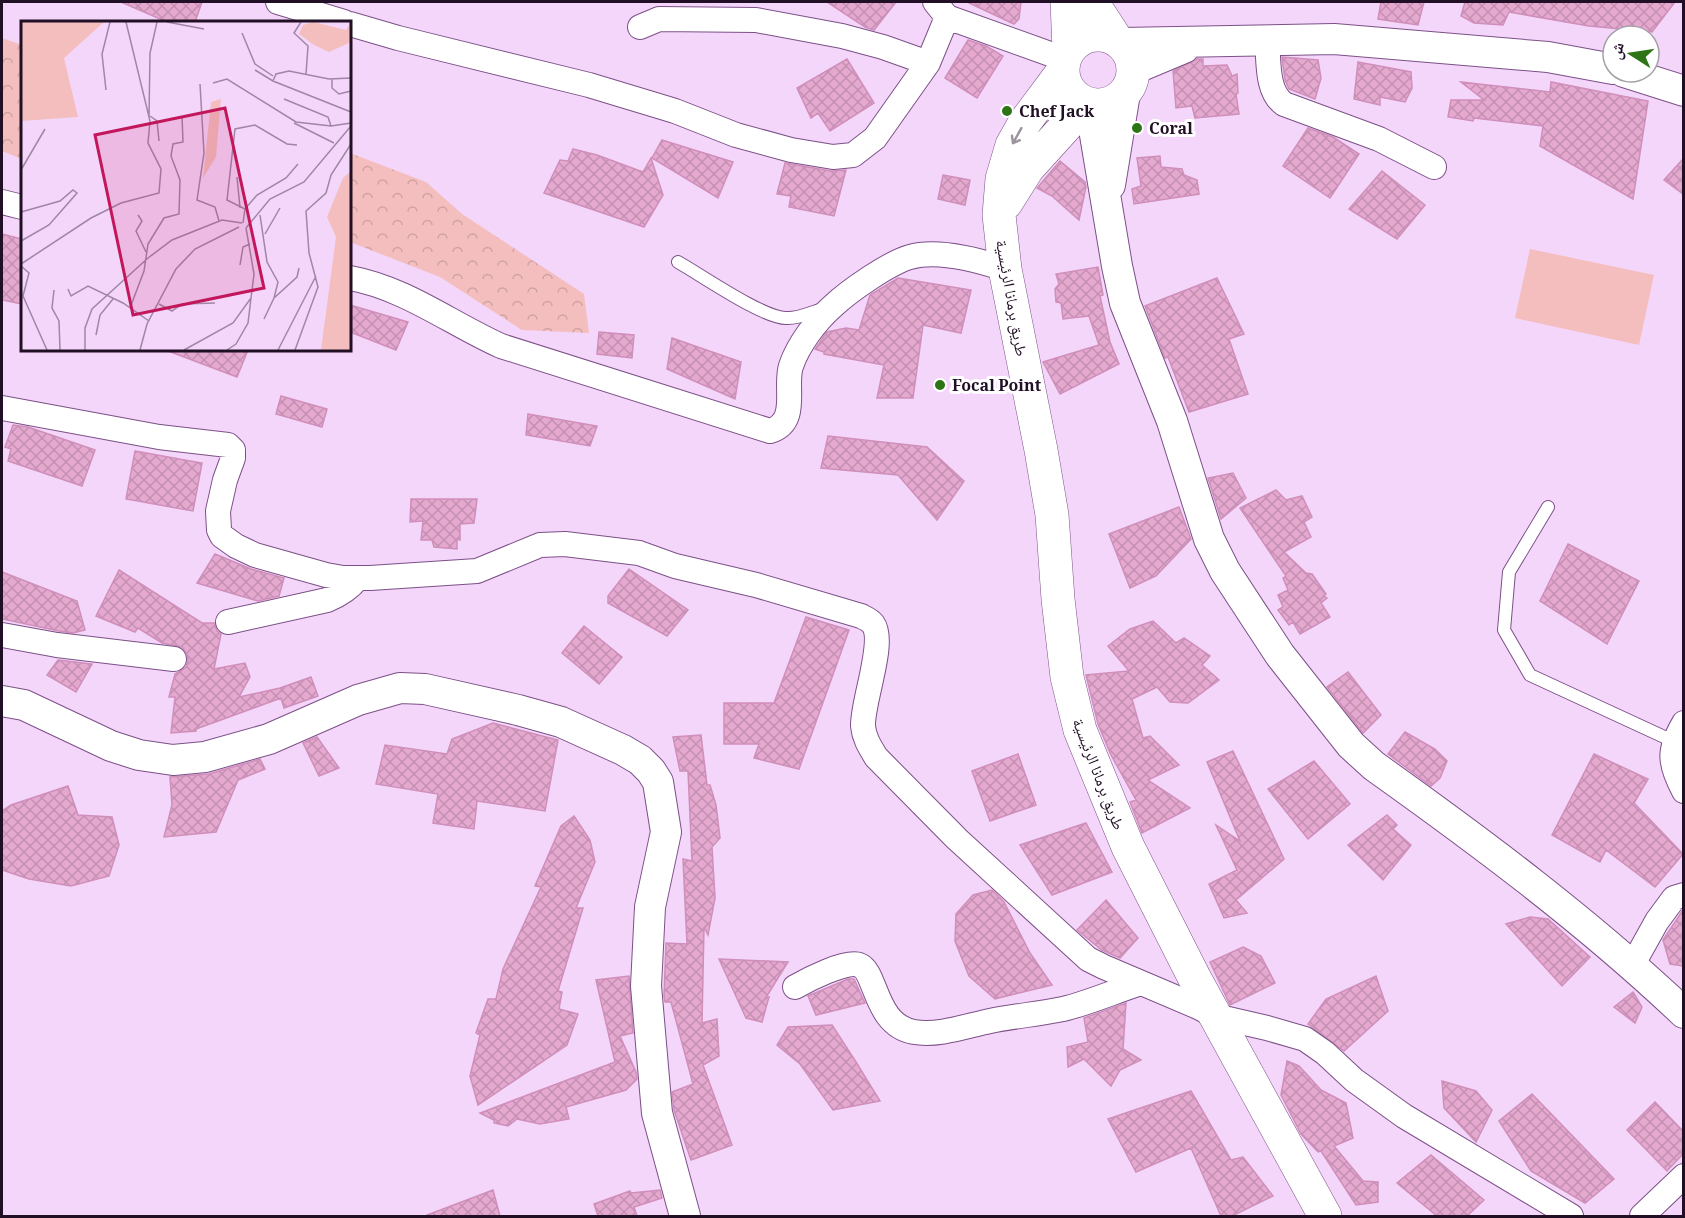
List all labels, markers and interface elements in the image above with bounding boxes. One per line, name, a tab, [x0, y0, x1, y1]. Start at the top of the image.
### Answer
inset map	[21, 21, 351, 351]
north arrow	[1601, 24, 1661, 84]
text: ش	[1604, 40, 1634, 63]
place label: Chef Jack	[1019, 100, 1095, 127]
marker: Chef Jack	[1000, 104, 1014, 118]
place label: Coral	[1149, 117, 1193, 144]
marker: Coral	[1130, 121, 1144, 135]
one-way arrow	[1011, 127, 1023, 144]
street label: طريق برمانا الرئيسية	[986, 238, 1033, 359]
place label: Focal Point	[952, 374, 1042, 401]
marker: Focal Point	[933, 378, 947, 392]
street label: طريق برمانا الرئيسية	[1063, 715, 1130, 835]

